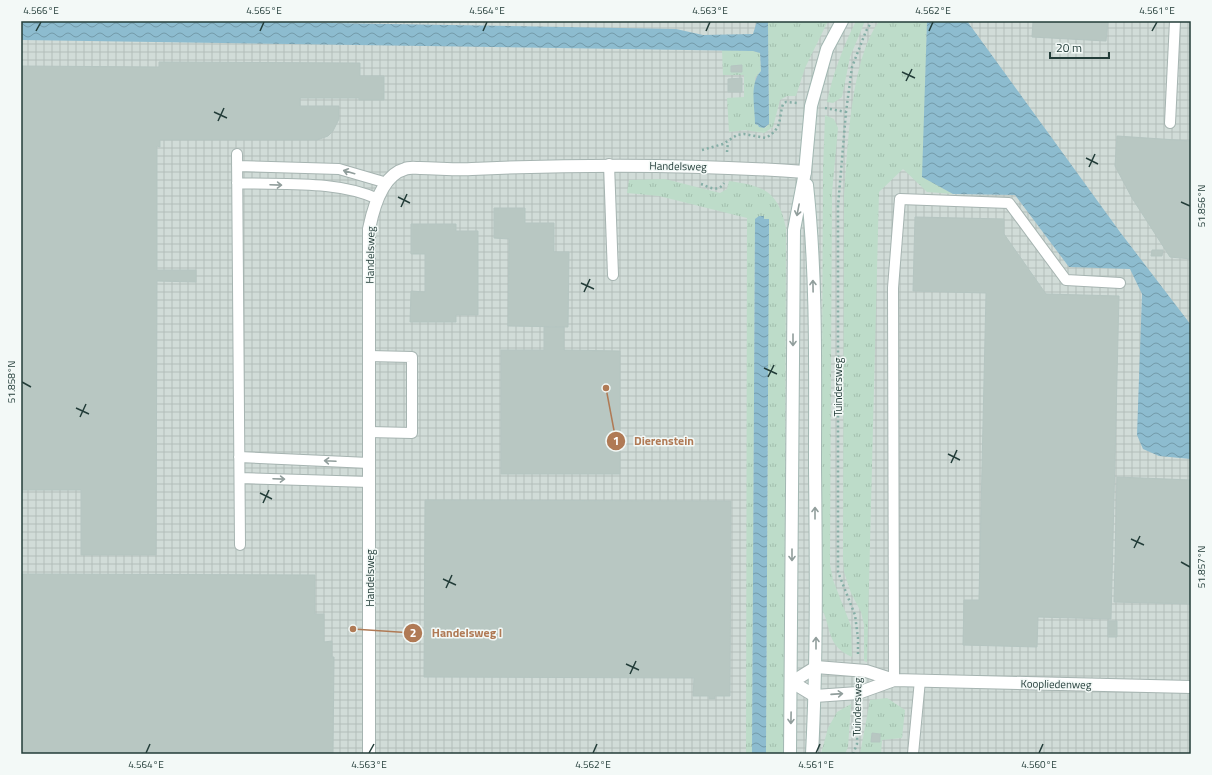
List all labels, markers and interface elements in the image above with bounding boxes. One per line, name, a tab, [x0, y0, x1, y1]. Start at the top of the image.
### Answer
text: 4.566°E	[23, 3, 59, 18]
text: 4.565°E	[246, 3, 282, 18]
text: 4.564°E	[469, 3, 505, 18]
text: 4.563°E	[692, 3, 728, 18]
text: 4.562°E	[915, 3, 951, 18]
text: 4.561°E	[1139, 3, 1175, 18]
scale bar	[1050, 34, 1109, 60]
text: 20 m	[1056, 38, 1082, 57]
street label: Handelsweg	[649, 158, 707, 175]
one-way arrow	[343, 168, 356, 175]
one-way arrow	[269, 181, 282, 188]
text: 51.856°N	[1194, 185, 1209, 227]
one-way arrow	[794, 204, 802, 217]
street label: Handelsweg	[362, 226, 379, 284]
one-way arrow	[809, 280, 817, 293]
one-way arrow	[789, 333, 797, 346]
street label: Tuindersweg	[830, 357, 846, 416]
text: 51.858°N	[4, 361, 19, 403]
callout: Dierenstein	[606, 429, 702, 453]
text: 1	[613, 431, 619, 450]
text: Dierenstein	[634, 431, 694, 450]
one-way arrow	[324, 457, 337, 464]
one-way arrow	[272, 475, 285, 483]
one-way arrow	[811, 507, 819, 520]
text: 51.857°N	[1194, 546, 1209, 588]
one-way arrow	[788, 548, 796, 561]
street label: Handelsweg	[362, 549, 378, 607]
callout: Handelsweg I	[403, 621, 510, 645]
text: 2	[410, 623, 416, 642]
text: Handelsweg I	[432, 623, 502, 642]
one-way arrow	[812, 637, 820, 650]
street label: Koopliedenweg	[1020, 675, 1092, 693]
street label: Tuindersweg	[848, 677, 866, 737]
one-way arrow	[830, 691, 843, 698]
one-way arrow	[787, 711, 795, 724]
text: 4.564°E	[128, 757, 164, 772]
text: 4.563°E	[351, 757, 387, 772]
text: 4.562°E	[575, 757, 611, 772]
text: 4.561°E	[798, 757, 834, 772]
text: 4.560°E	[1021, 757, 1057, 772]

